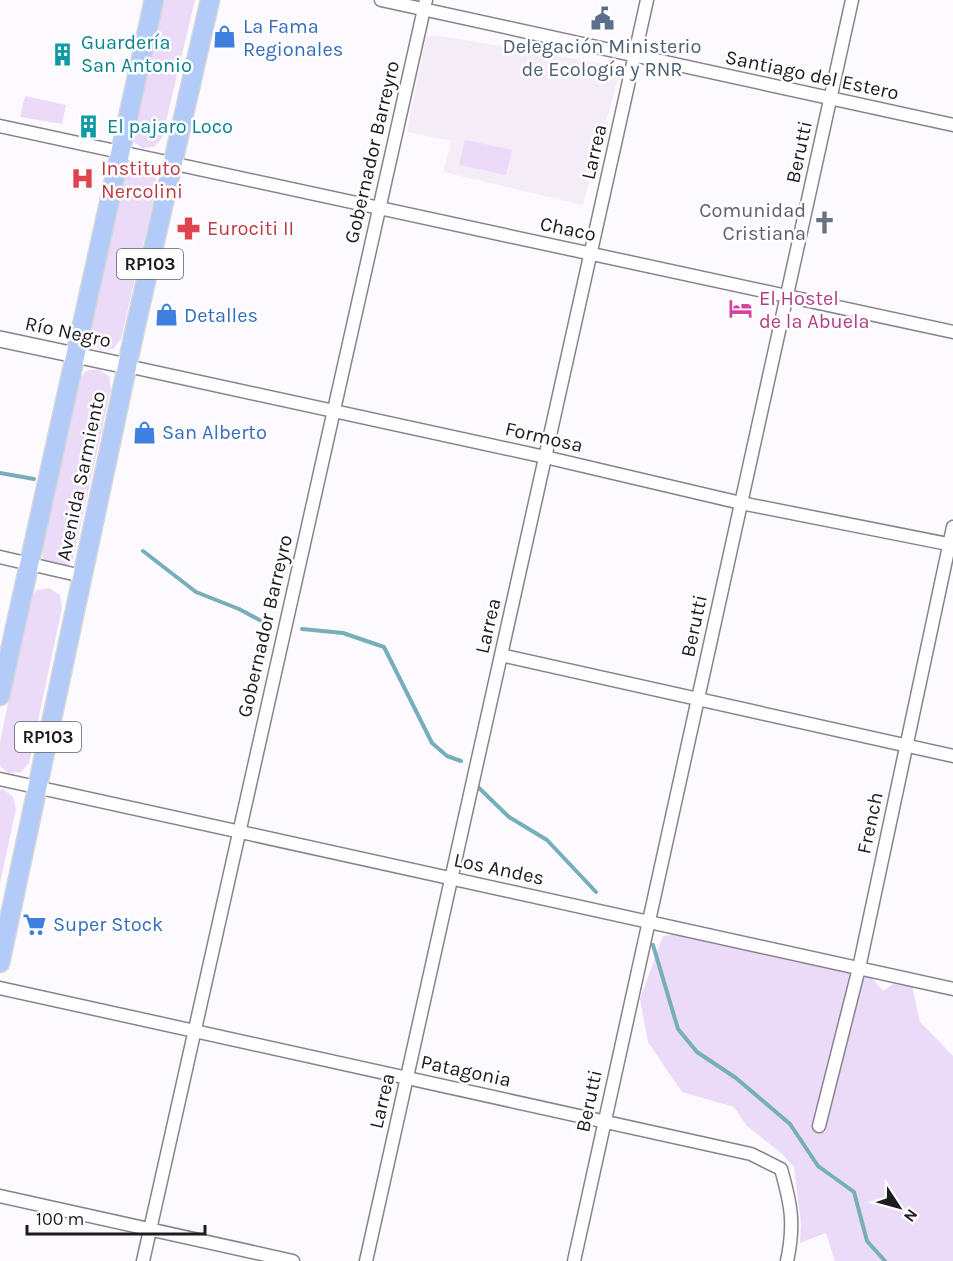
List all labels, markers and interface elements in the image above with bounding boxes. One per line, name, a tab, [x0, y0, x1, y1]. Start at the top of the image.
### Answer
public building icon: Delegación Ministerio de Ecología y RNR	[589, 6, 615, 32]
place label: La Fama Regionales	[243, 15, 343, 61]
shop icon: La Fama Regionales	[212, 24, 238, 50]
place label: Guardería San Antonio	[81, 31, 192, 77]
place label: Delegación Ministerio de Ecología y RNR	[502, 35, 702, 81]
building icon: Guardería San Antonio	[50, 41, 76, 67]
street label: Santiago del Estero	[723, 45, 901, 105]
street label: Gobernador Barreyro	[340, 58, 404, 246]
building icon: El pajaro Loco	[76, 113, 102, 139]
place label: El pajaro Loco	[107, 115, 233, 138]
street label: Berutti	[781, 119, 817, 185]
street label: Larrea	[576, 122, 612, 182]
place label: Instituto Nercolini	[101, 157, 183, 203]
hospital icon: Instituto Nercolini	[70, 166, 96, 192]
place label: Comunidad Cristiana	[699, 199, 806, 245]
church icon: Comunidad Cristiana	[811, 209, 837, 235]
street label: Chaco	[538, 212, 598, 246]
pharmacy icon: Eurociti II	[176, 215, 202, 241]
place label: Eurociti II	[207, 217, 294, 240]
road number: RP103	[117, 249, 183, 279]
place label: El Hostel de la Abuela	[759, 287, 870, 333]
hotel icon: El Hostel de la Abuela	[728, 296, 754, 322]
shop icon: Detalles	[153, 302, 179, 328]
place label: Detalles	[184, 304, 258, 327]
street label: Río Negro	[23, 312, 113, 352]
street label: Avenida Sarmiento	[52, 389, 110, 563]
street label: Formosa	[503, 417, 585, 457]
shop icon: San Alberto	[131, 419, 157, 445]
place label: San Alberto	[162, 421, 267, 444]
street label: Gobernador Barreyro	[233, 532, 297, 720]
street label: Berutti	[676, 593, 712, 659]
street label: Larrea	[470, 596, 506, 656]
road number: RP103	[15, 722, 81, 752]
street label: French	[852, 790, 888, 856]
street label: Los Andes	[452, 848, 546, 890]
supermarket icon: Super Stock	[22, 911, 48, 937]
place label: Super Stock	[53, 913, 163, 936]
street label: Patagonia	[419, 1050, 513, 1092]
street label: Berutti	[571, 1068, 607, 1134]
street label: Larrea	[364, 1071, 400, 1131]
north arrow	[869, 1177, 929, 1237]
scale bar	[27, 1198, 206, 1236]
text: N	[900, 1205, 922, 1226]
text: 100 m	[36, 1208, 84, 1230]

